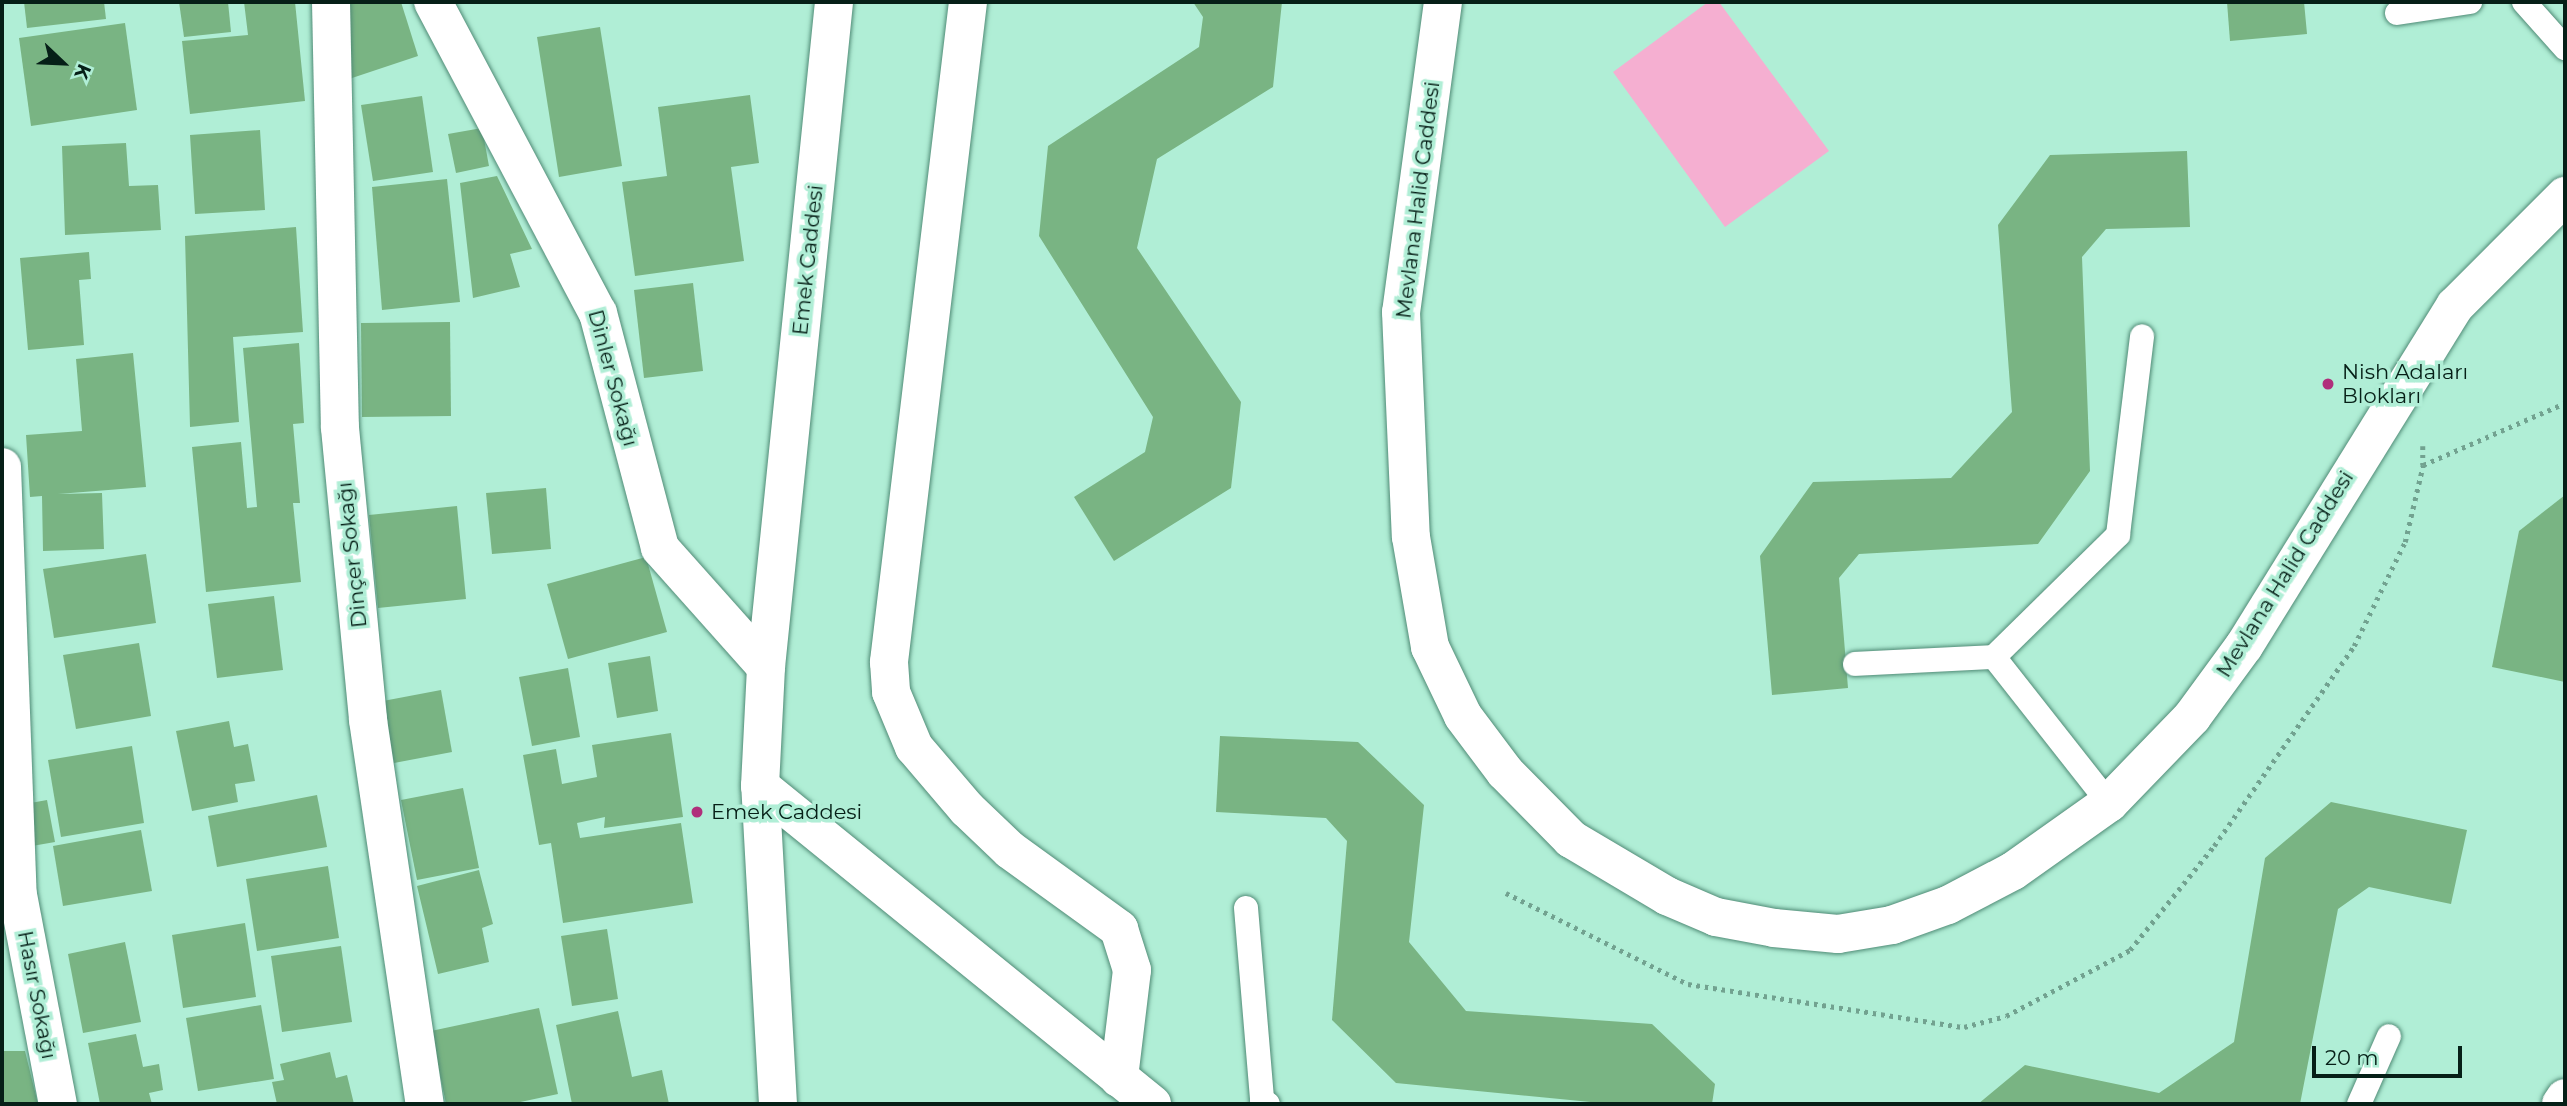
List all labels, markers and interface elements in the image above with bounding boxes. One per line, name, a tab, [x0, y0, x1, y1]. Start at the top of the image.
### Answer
north arrow	[28, 28, 98, 98]
text: K	[69, 60, 96, 82]
street label: Mevlana Halid Caddesi	[1391, 80, 1445, 320]
street label: Emek Caddesi	[788, 183, 828, 337]
street label: Dinler Sokağı	[583, 307, 643, 449]
place label: Nish Adaları Blokları	[2342, 359, 2468, 409]
marker: Nish Adaları Blokları	[2320, 376, 2336, 392]
street label: Mevlana Halid Caddesi	[2211, 466, 2359, 682]
street label: Dinçer Sokağı	[332, 481, 372, 629]
place label: Emek Caddesi	[711, 799, 862, 825]
marker: Emek Caddesi	[689, 804, 705, 820]
street label: Hasır Sokağı	[12, 929, 62, 1061]
scale bar	[2315, 1032, 2466, 1076]
text: 20 m	[2325, 1045, 2379, 1070]

